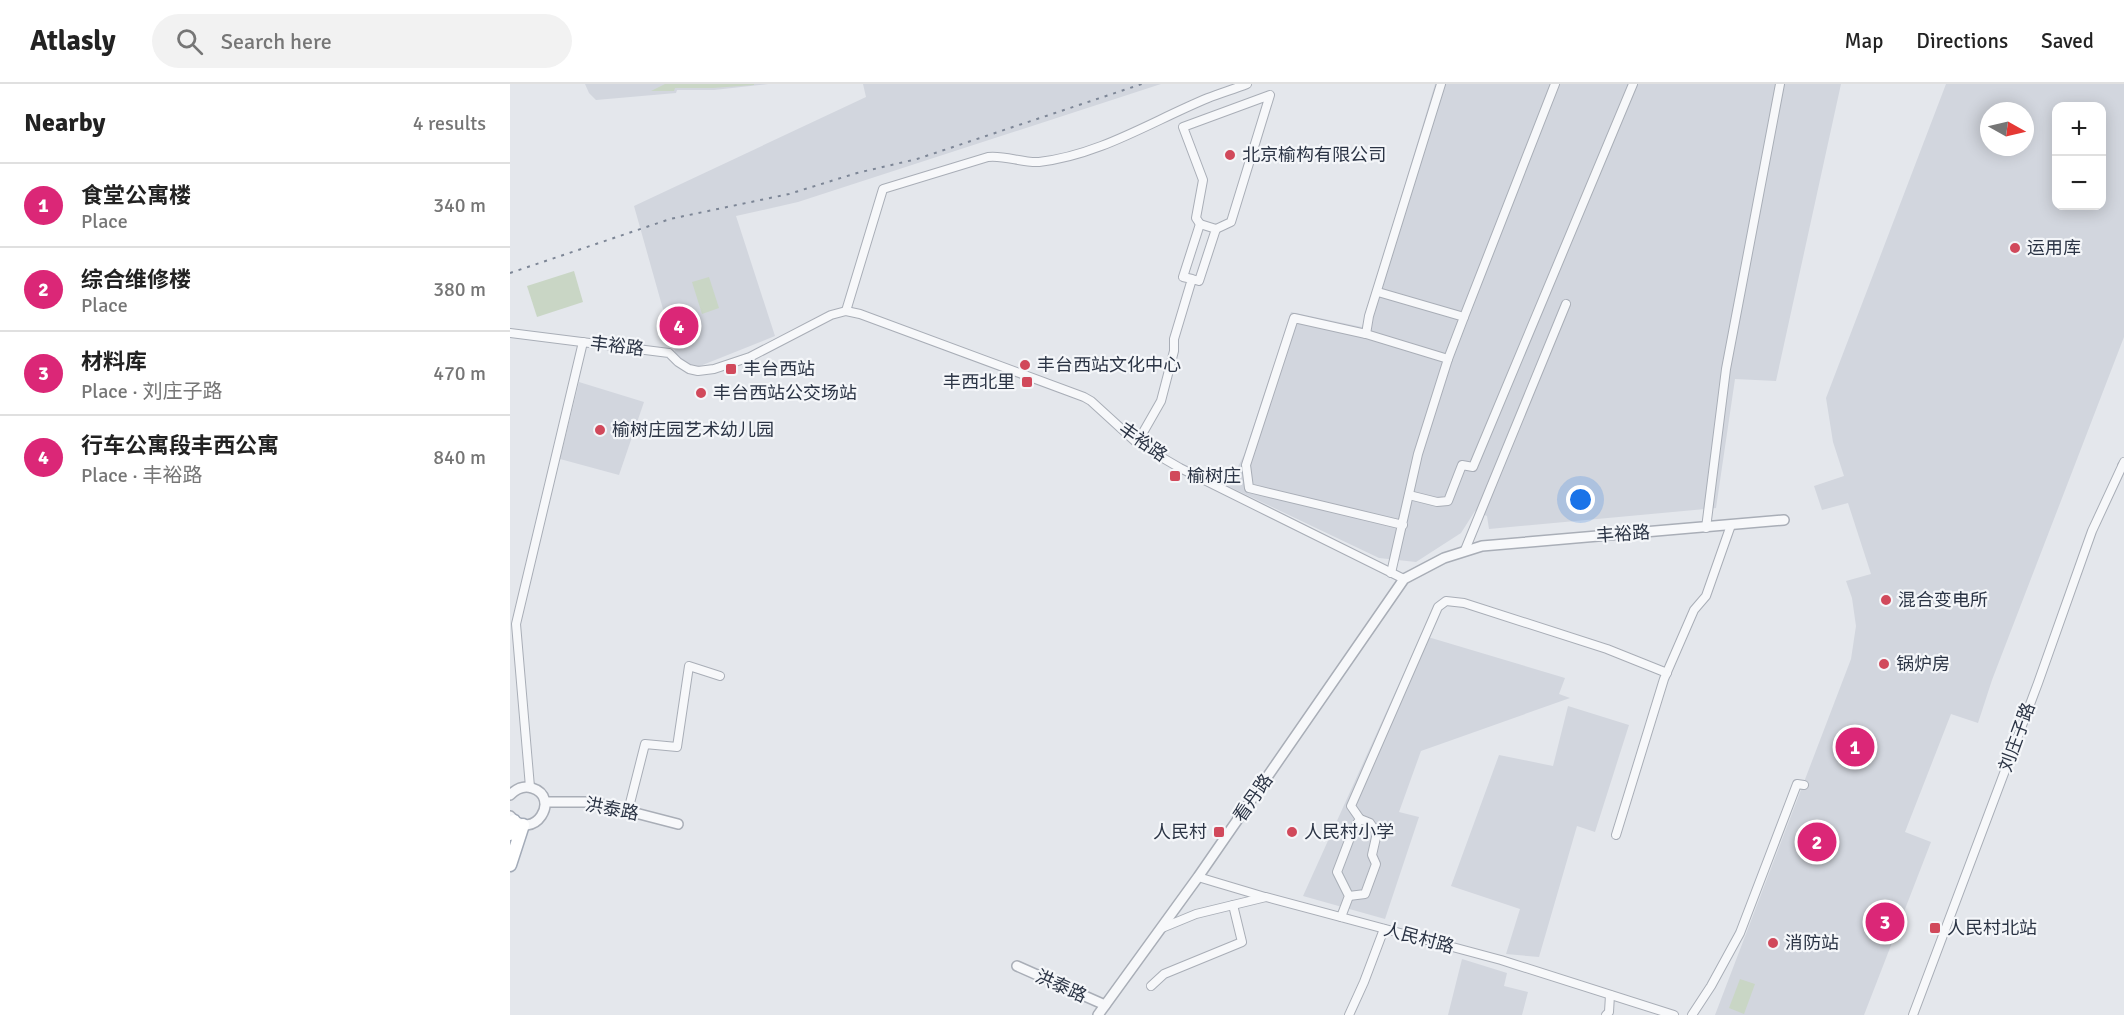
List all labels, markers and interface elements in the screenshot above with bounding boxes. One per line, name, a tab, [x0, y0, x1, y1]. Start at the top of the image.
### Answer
search box	[152, 14, 572, 68]
text: Atlasly	[30, 24, 116, 58]
icon: search	[173, 25, 206, 58]
text: Search here	[221, 28, 332, 55]
text: Map	[1845, 28, 1883, 54]
text: Directions	[1916, 28, 2008, 54]
text: Saved	[2041, 28, 2094, 54]
north arrow	[1980, 102, 2034, 156]
map controls	[2052, 102, 2106, 210]
button: +	[2052, 102, 2106, 156]
text: Nearby	[24, 107, 105, 139]
text: 4 results	[413, 111, 486, 136]
place label: 北京榆构有限公司	[1242, 144, 1386, 166]
marker: 北京榆构有限公司	[1223, 148, 1237, 162]
button: −	[2052, 156, 2106, 210]
text: 食堂公寓楼	[81, 182, 191, 209]
text: 1	[38, 193, 49, 218]
text: 340 m	[433, 193, 486, 218]
text: Place	[81, 209, 128, 234]
place label: 运用库	[2027, 237, 2081, 259]
marker: 运用库	[2008, 241, 2022, 255]
text: 综合维修楼	[81, 266, 191, 293]
text: 2	[38, 277, 49, 302]
text: 380 m	[433, 277, 486, 302]
text: Place	[81, 293, 128, 318]
pin: 4	[660, 304, 698, 348]
street label: 丰裕路	[589, 332, 645, 360]
text: 材料库	[81, 348, 147, 375]
place label: 丰台西站文化中心	[1037, 354, 1181, 376]
place label: 丰台西站	[743, 358, 815, 380]
marker: 丰台西站文化中心	[1018, 358, 1032, 372]
text: 3	[38, 361, 49, 386]
text: 470 m	[433, 361, 486, 386]
marker: 丰台西站	[724, 362, 738, 376]
place label: 丰西北里	[943, 371, 1015, 393]
marker: 丰西北里	[1020, 375, 1034, 389]
text: Place · 刘庄子路	[81, 379, 223, 404]
place label: 丰台西站公交场站	[713, 382, 857, 404]
marker: 丰台西站公交场站	[694, 386, 708, 400]
street label: 丰裕路	[1115, 418, 1171, 466]
place label: 榆树庄园艺术幼儿园	[612, 419, 774, 441]
marker: 榆树庄园艺术幼儿园	[593, 423, 607, 437]
text: 行车公寓段丰西公寓	[81, 432, 279, 459]
text: 4	[38, 445, 49, 470]
text: 840 m	[433, 445, 486, 470]
text: Place · 丰裕路	[81, 463, 203, 488]
place label: 榆树庄	[1187, 465, 1241, 487]
marker: 榆树庄	[1168, 469, 1182, 483]
your location	[1566, 485, 1595, 514]
street label: 丰裕路	[1595, 521, 1651, 547]
place label: 混合变电所	[1898, 589, 1988, 611]
marker: 混合变电所	[1879, 593, 1893, 607]
place label: 锅炉房	[1896, 653, 1950, 675]
marker: 锅炉房	[1877, 657, 1891, 671]
street label: 刘庄子路	[1994, 699, 2040, 775]
pin: 1	[1836, 724, 1874, 770]
street label: 看丹路	[1229, 770, 1277, 826]
street label: 洪泰路	[583, 793, 641, 825]
pin: 2	[1798, 820, 1836, 864]
place label: 人民村	[1153, 821, 1207, 843]
place label: 人民村小学	[1304, 821, 1394, 843]
marker: 人民村	[1212, 825, 1226, 839]
marker: 人民村小学	[1285, 825, 1299, 839]
pin: 3	[1866, 900, 1904, 944]
place label: 人民村北站	[1947, 917, 2037, 939]
street label: 人民村路	[1381, 918, 1457, 958]
marker: 人民村北站	[1928, 921, 1942, 935]
place label: 消防站	[1785, 932, 1839, 954]
marker: 消防站	[1766, 936, 1780, 950]
street label: 洪泰路	[1032, 965, 1090, 1007]

